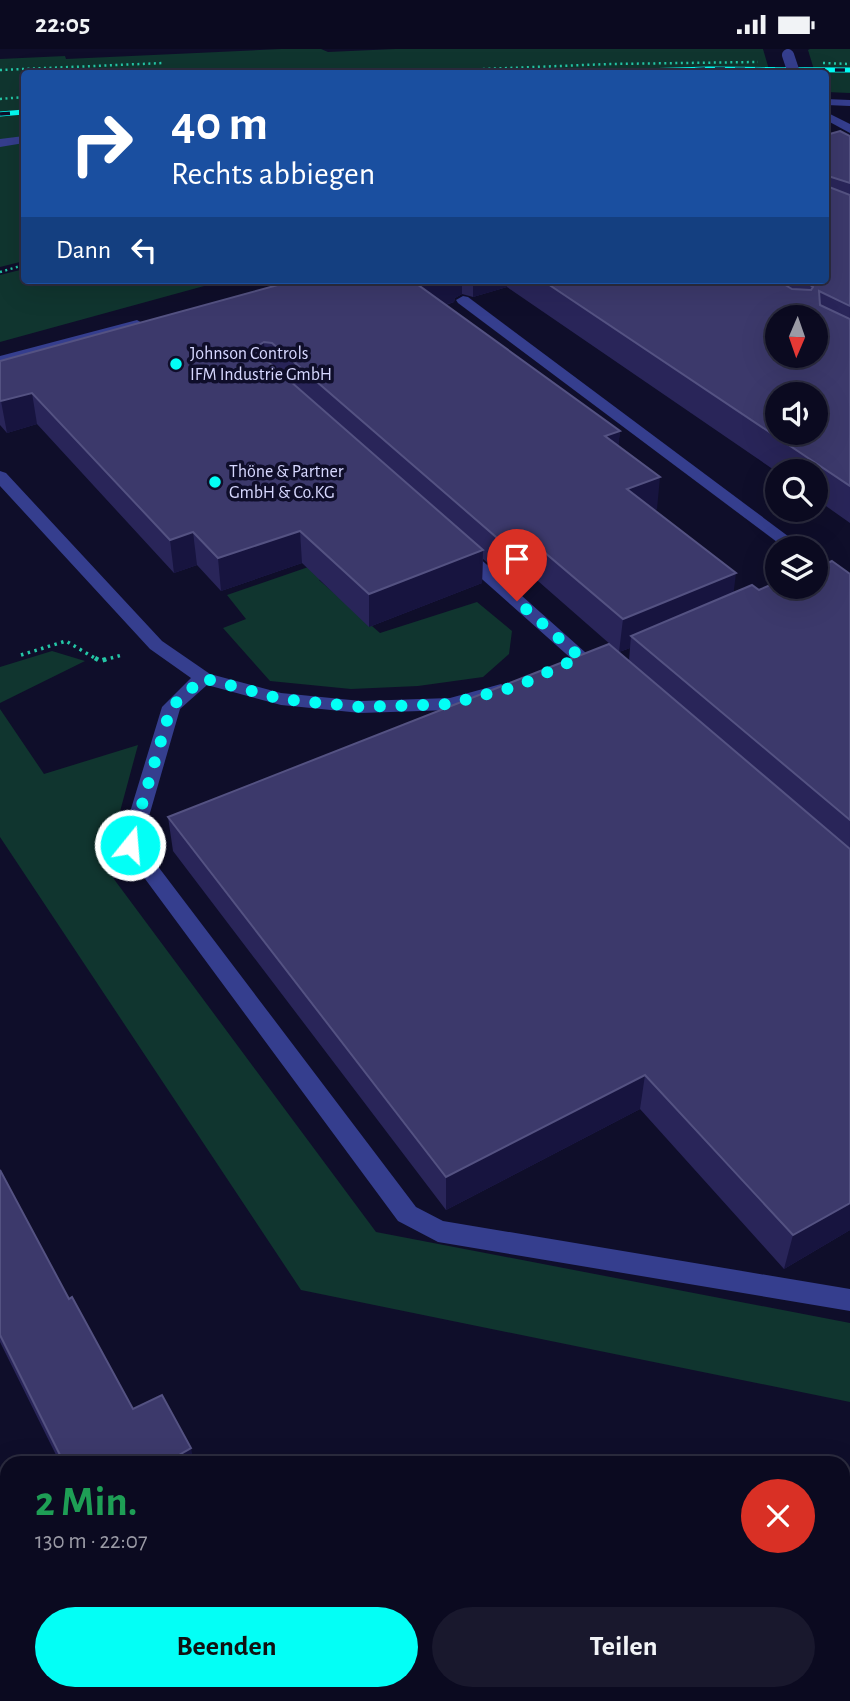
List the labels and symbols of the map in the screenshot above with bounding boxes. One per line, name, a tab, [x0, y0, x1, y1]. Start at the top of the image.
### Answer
north arrow	[765, 305, 828, 367]
place label: Johnson Controls IFM Industrie GmbH	[190, 345, 332, 384]
marker: Johnson Controls IFM Industrie GmbH	[168, 356, 184, 372]
place label: Thöne & Partner GmbH & Co.KG	[229, 463, 344, 502]
marker: Thöne & Partner GmbH & Co.KG	[207, 474, 223, 490]
pin	[487, 529, 547, 601]
position arrow	[93, 808, 167, 882]

